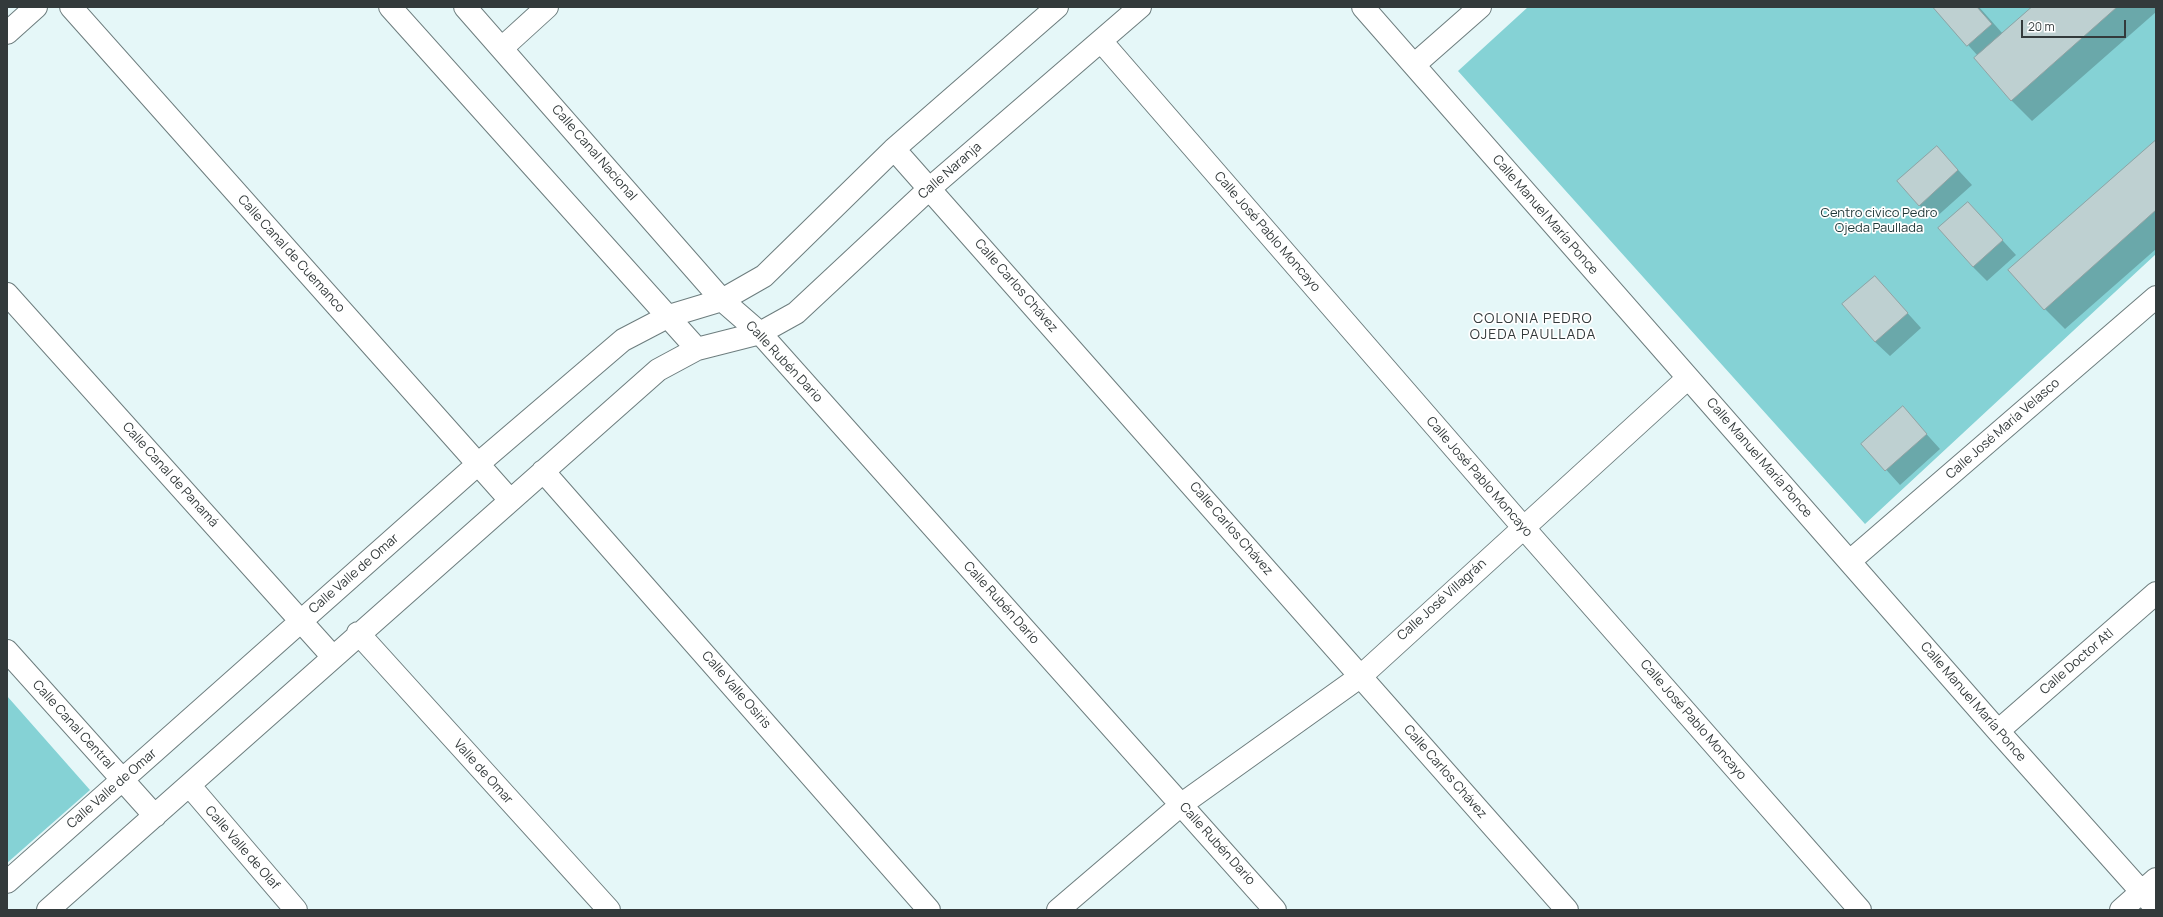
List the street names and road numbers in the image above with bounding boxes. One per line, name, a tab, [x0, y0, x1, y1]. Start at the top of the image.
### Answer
street label: Calle Canal Nacional	[548, 102, 640, 204]
street label: Calle Naranja	[915, 139, 985, 203]
street label: Calle Manuel María Ponce	[1489, 152, 1601, 278]
street label: Calle José Pablo Moncayo	[1211, 169, 1323, 295]
street label: Calle Canal de Cuemanco	[234, 192, 348, 316]
street label: Calle Carlos Chávez	[971, 236, 1061, 336]
street label: Calle Rubén Dario	[742, 318, 826, 406]
street label: Calle José María Velasco	[1943, 375, 2063, 483]
street label: Calle Manuel María Ponce	[1703, 395, 1815, 521]
street label: Calle José Pablo Moncayo	[1423, 414, 1535, 540]
street label: Calle Canal de Panamá	[119, 419, 221, 531]
street label: Calle Carlos Chávez	[1186, 479, 1276, 579]
street label: Calle Valle de Omar	[306, 531, 402, 617]
street label: Calle José Villagrán	[1394, 556, 1490, 644]
street label: Calle Rubén Dario	[960, 559, 1042, 647]
street label: Calle Doctor Atl	[2037, 626, 2117, 698]
street label: Calle Manuel María Ponce	[1917, 639, 2029, 765]
street label: Calle Valle Osiris	[698, 648, 774, 732]
street label: Calle José Pablo Moncayo	[1637, 657, 1749, 783]
street label: Calle Canal Central	[29, 677, 117, 773]
street label: Calle Carlos Chávez	[1400, 722, 1490, 822]
street label: Valle de Omar	[450, 737, 516, 807]
street label: Calle Valle de Omar	[64, 746, 160, 832]
street label: Calle Rubén Dario	[1176, 800, 1258, 888]
street label: Calle Valle de Olaf	[201, 803, 283, 893]

